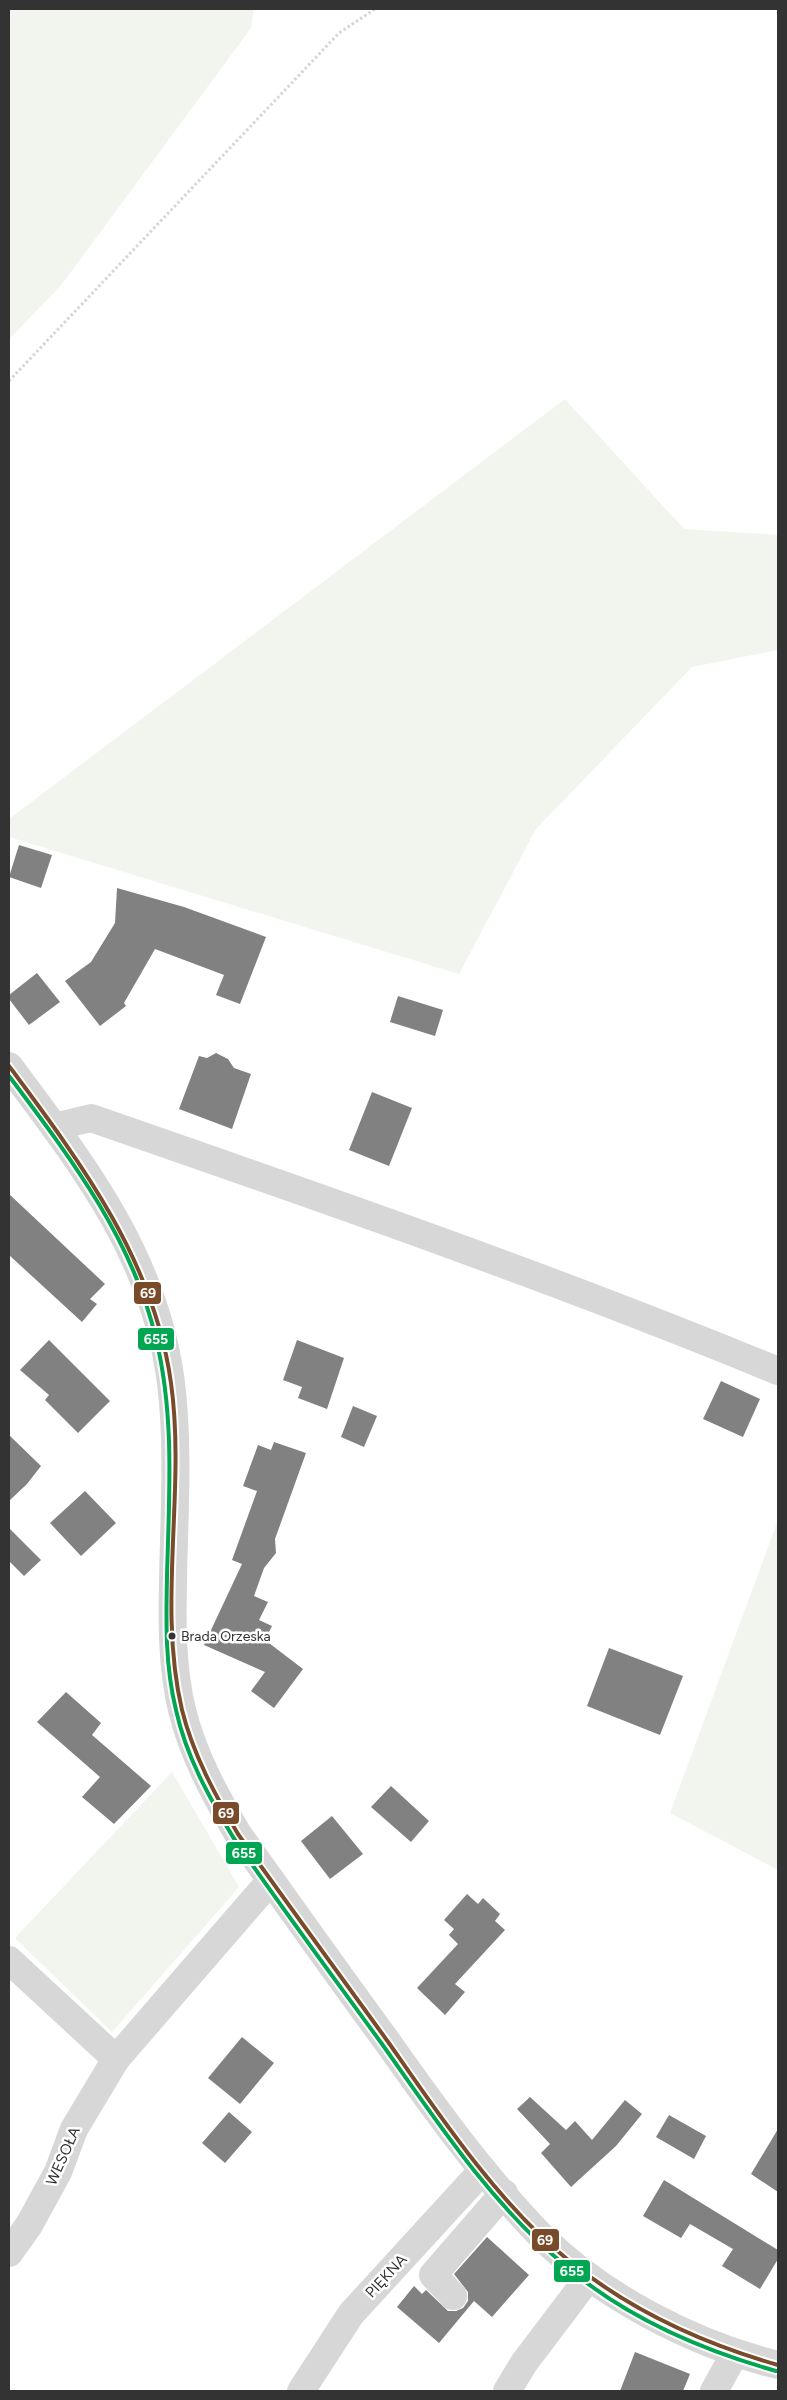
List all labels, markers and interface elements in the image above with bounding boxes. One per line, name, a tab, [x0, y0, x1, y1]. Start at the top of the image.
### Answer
line badge: 69	[133, 1281, 162, 1305]
text: 69	[140, 1285, 156, 1302]
line badge: 655	[137, 1327, 175, 1351]
text: 655	[144, 1331, 168, 1348]
place label: Brada Orzeska	[181, 1628, 271, 1645]
marker: Brada Orzeska	[167, 1631, 177, 1641]
line badge: 69	[212, 1801, 240, 1825]
text: 69	[218, 1805, 234, 1822]
line badge: 655	[225, 1841, 263, 1865]
text: 655	[232, 1845, 256, 1862]
street label: WESOŁA	[42, 2124, 84, 2188]
line badge: 69	[531, 2228, 560, 2252]
text: 69	[537, 2232, 553, 2249]
street label: PIĘKNA	[361, 2251, 411, 2301]
line badge: 655	[553, 2259, 591, 2283]
text: 655	[560, 2263, 584, 2280]

